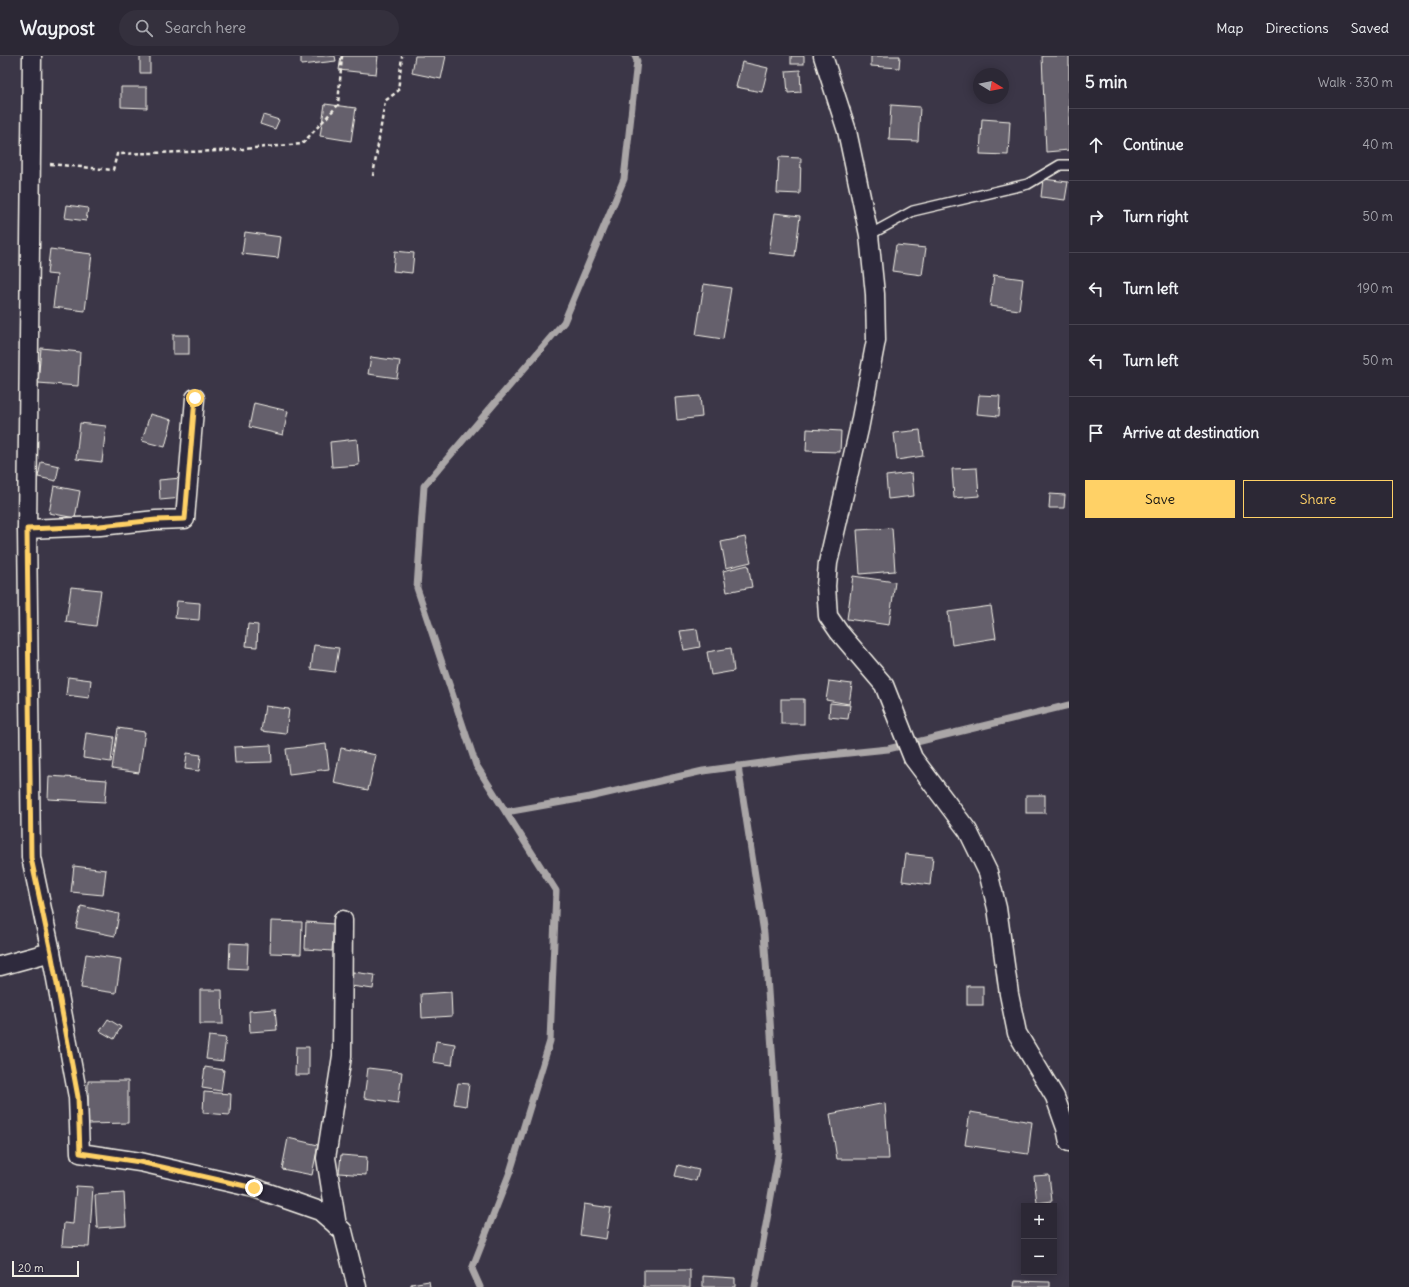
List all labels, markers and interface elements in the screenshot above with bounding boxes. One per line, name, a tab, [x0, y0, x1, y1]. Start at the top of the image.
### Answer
search box	[119, 10, 399, 46]
text: Waypost	[20, 16, 95, 40]
icon: search	[133, 17, 155, 39]
text: Search here	[165, 18, 246, 37]
text: Map	[1216, 19, 1243, 37]
text: Directions	[1265, 19, 1329, 37]
text: Saved	[1351, 19, 1389, 37]
north arrow	[973, 68, 1009, 104]
text: 5 min	[1085, 71, 1127, 93]
text: Walk · 330 m	[1318, 74, 1393, 91]
icon: ahead	[1085, 134, 1107, 156]
text: Continue	[1123, 135, 1184, 154]
text: 40 m	[1362, 136, 1393, 153]
icon: right	[1085, 206, 1107, 228]
text: Turn right	[1123, 207, 1188, 226]
text: 50 m	[1362, 208, 1393, 225]
icon: left	[1085, 278, 1107, 300]
text: Turn left	[1123, 279, 1178, 298]
text: 190 m	[1357, 280, 1393, 297]
icon: left	[1085, 350, 1107, 372]
text: Turn left	[1123, 351, 1178, 370]
text: 50 m	[1362, 352, 1393, 369]
route start	[186, 389, 204, 407]
icon: arrive	[1085, 422, 1107, 444]
text: Arrive at destination	[1123, 423, 1259, 442]
button: Save	[1085, 480, 1235, 518]
button: Share	[1243, 480, 1393, 518]
route end	[245, 1179, 263, 1197]
map controls	[1021, 1203, 1057, 1275]
button: +	[1021, 1203, 1057, 1239]
button: −	[1021, 1239, 1057, 1275]
scale bar	[12, 1259, 79, 1278]
text: 20 m	[18, 1261, 44, 1275]

